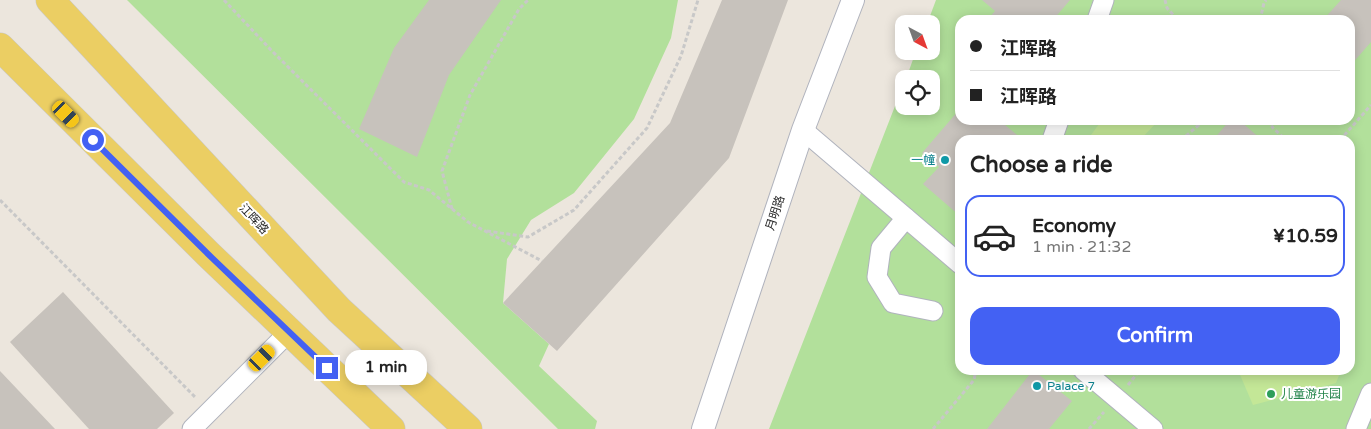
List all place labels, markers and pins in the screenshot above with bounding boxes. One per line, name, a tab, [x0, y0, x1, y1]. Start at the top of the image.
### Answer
place label: 一幢	[911, 153, 935, 167]
marker: 一幢	[939, 154, 951, 166]
place label: Palace 7	[1047, 379, 1095, 393]
marker: Palace 7	[1031, 380, 1043, 392]
place label: 儿童游乐园	[1281, 387, 1341, 401]
marker: 儿童游乐园	[1265, 388, 1277, 400]

